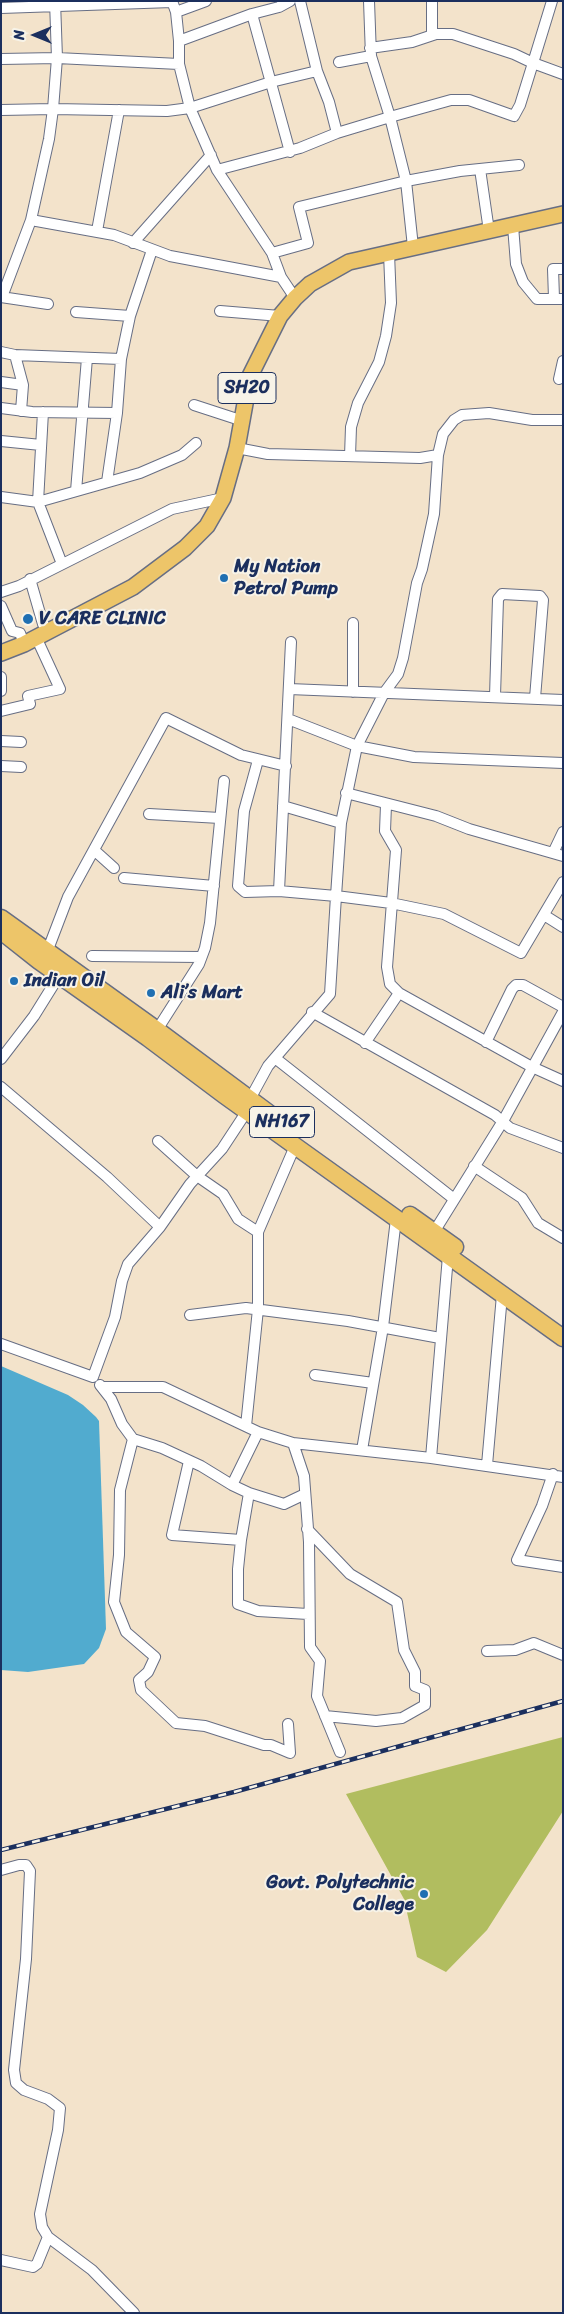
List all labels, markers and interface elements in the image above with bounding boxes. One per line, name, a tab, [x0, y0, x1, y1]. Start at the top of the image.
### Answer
north arrow	[10, 10, 60, 60]
text: N	[7, 30, 32, 40]
road number: SH20	[218, 372, 276, 403]
place label: My Nation Petrol Pump	[234, 556, 338, 600]
marker: My Nation Petrol Pump	[218, 572, 230, 584]
place label: V CARE CLINIC	[39, 608, 166, 630]
marker: V CARE CLINIC	[21, 612, 35, 626]
place label: Indian Oil	[24, 970, 105, 992]
marker: Indian Oil	[8, 975, 20, 987]
place label: Ali’s Mart	[161, 982, 243, 1004]
marker: Ali’s Mart	[145, 987, 157, 999]
road number: NH167	[250, 1106, 314, 1138]
place label: Govt. Polytechnic College	[266, 1872, 414, 1916]
marker: Govt. Polytechnic College	[418, 1888, 430, 1900]

